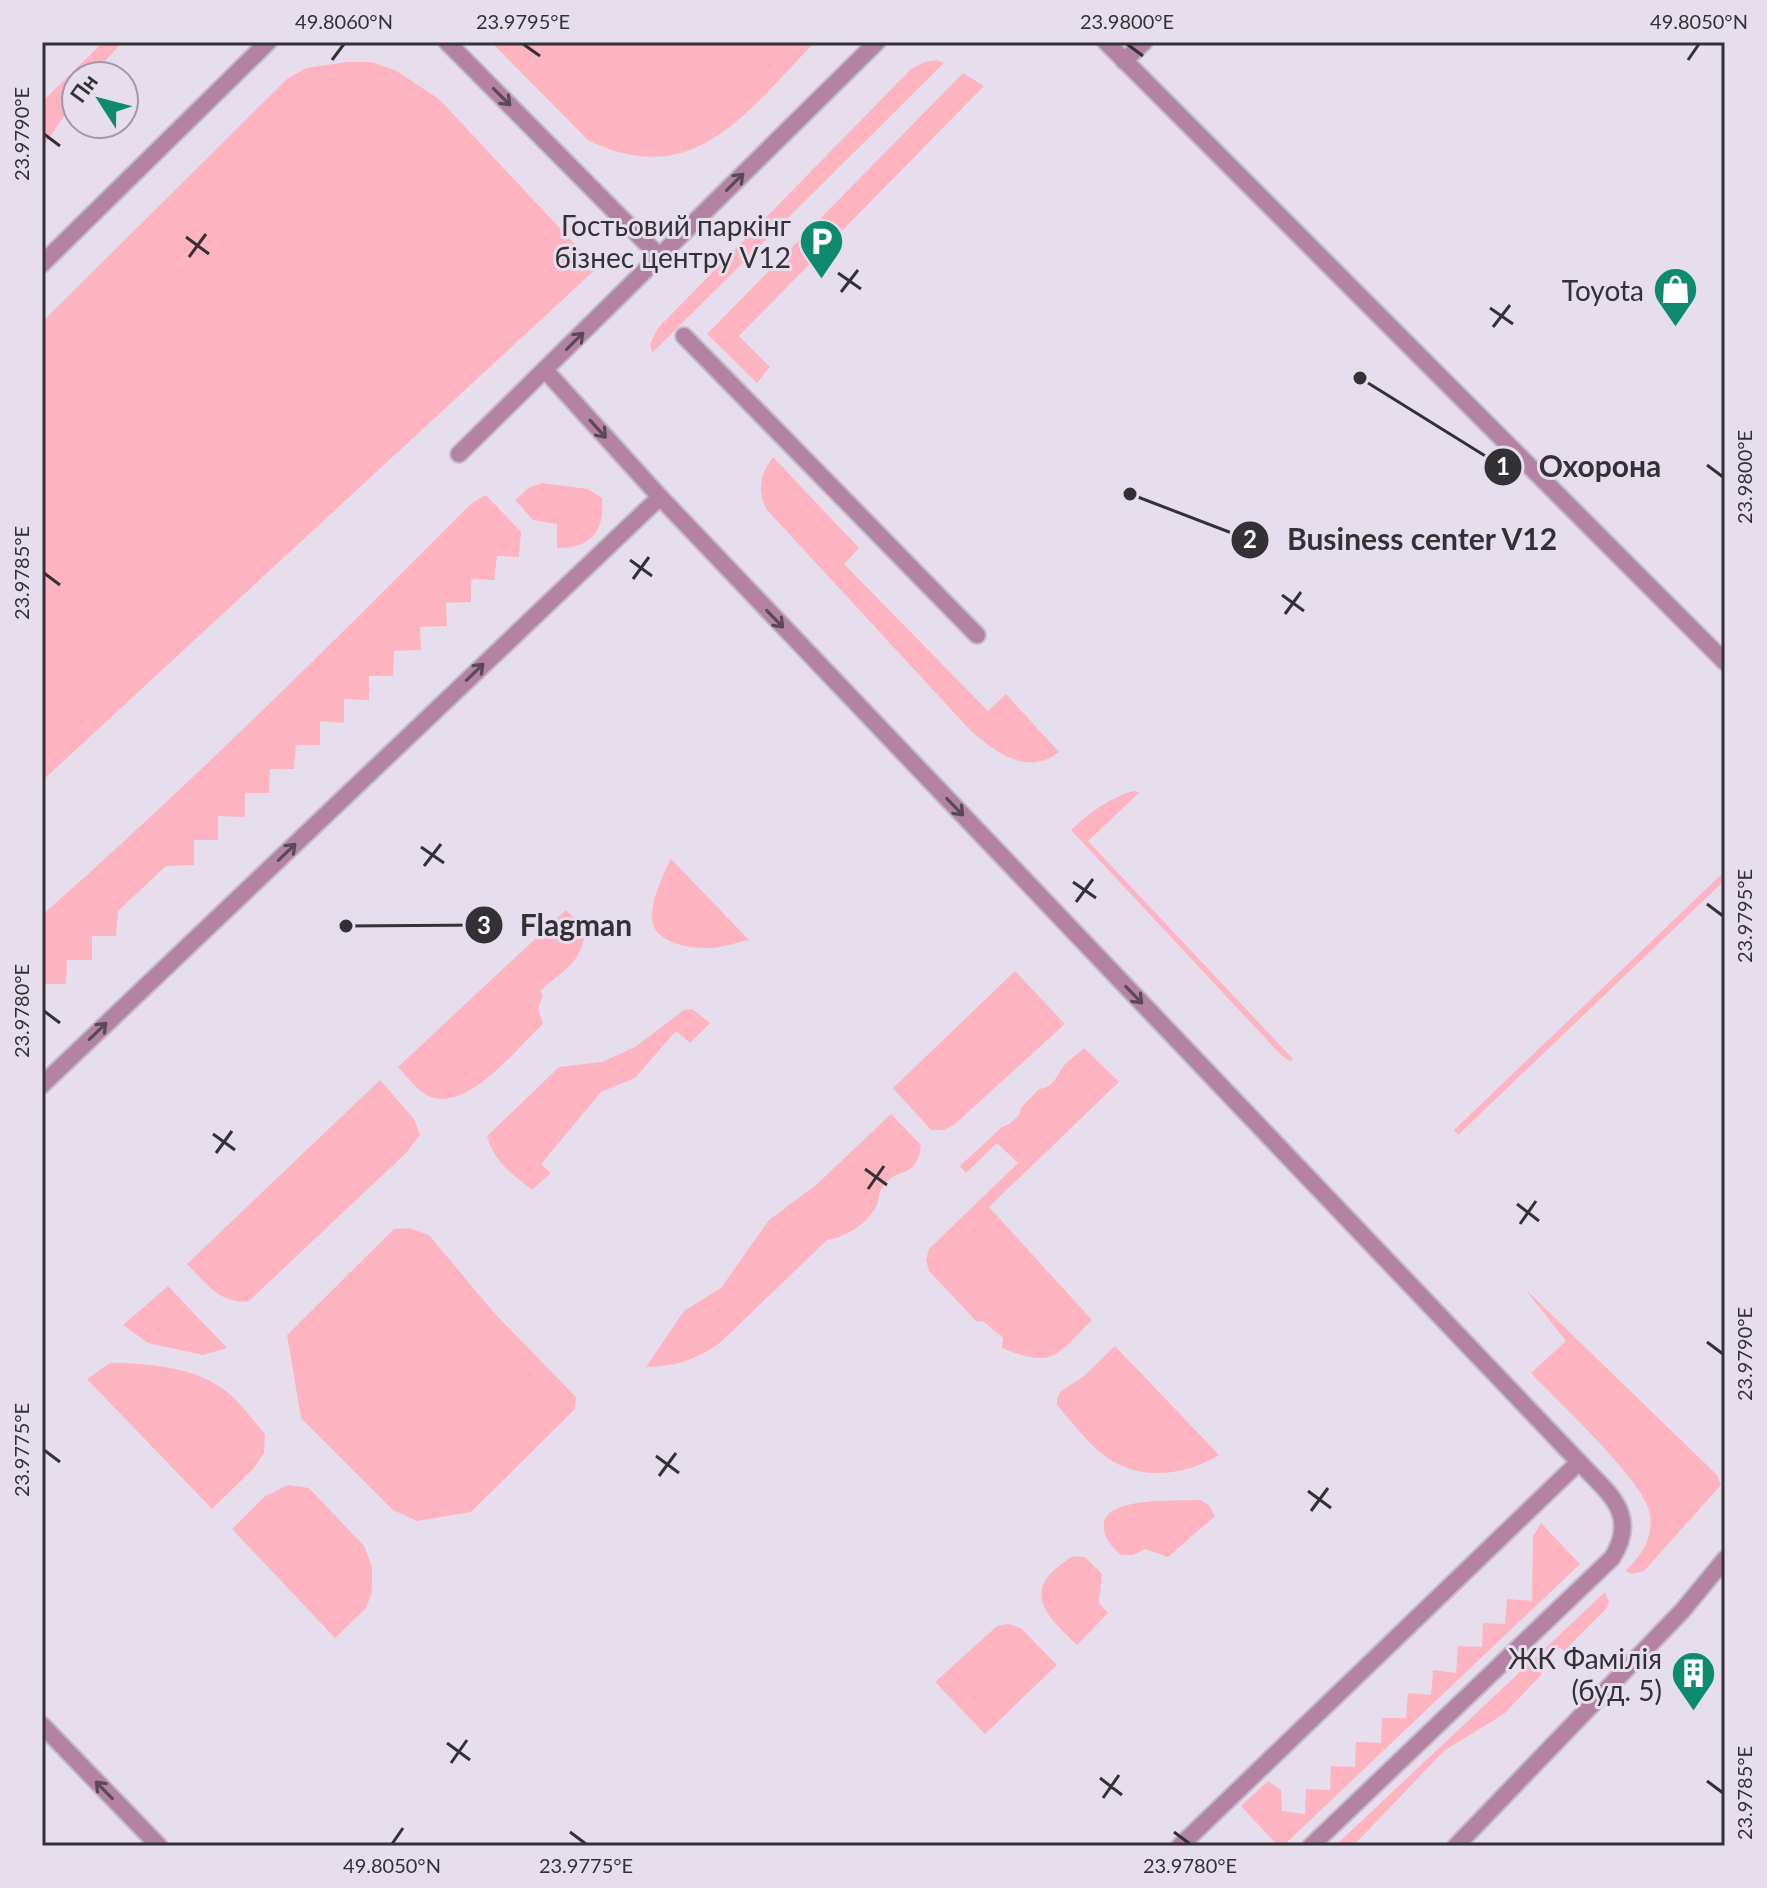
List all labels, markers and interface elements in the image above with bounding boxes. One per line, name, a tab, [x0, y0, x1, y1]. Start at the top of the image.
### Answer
text: 49.8060°N	[295, 9, 393, 33]
text: 23.9795°E	[476, 9, 570, 33]
text: 23.9800°E	[1080, 9, 1174, 33]
text: 49.8050°N	[1650, 9, 1748, 33]
north arrow	[60, 60, 140, 140]
text: Пн	[64, 68, 103, 108]
text: 23.9790°E	[9, 87, 33, 181]
one-way arrow	[492, 88, 512, 107]
one-way arrow	[725, 173, 745, 192]
place label: Гостьовий паркінг бізнес центру V12	[555, 208, 791, 274]
parking icon: Гостьовий паркінг бізнес центру V12	[798, 217, 846, 280]
shop icon: Toyota	[1651, 266, 1699, 329]
place label: Toyota	[1562, 273, 1644, 307]
one-way arrow	[565, 332, 584, 351]
one-way arrow	[589, 418, 607, 438]
text: 23.9800°E	[1732, 430, 1756, 524]
callout: Охорона	[1483, 440, 1677, 494]
text: Охорона	[1539, 447, 1661, 483]
text: 1	[1496, 451, 1510, 480]
callout: Business center V12	[1230, 513, 1574, 567]
text: Business center V12	[1287, 520, 1557, 556]
text: 2	[1243, 524, 1257, 553]
text: 23.9785°E	[9, 526, 33, 620]
one-way arrow	[766, 609, 785, 629]
one-way arrow	[465, 663, 485, 682]
one-way arrow	[945, 797, 964, 817]
one-way arrow	[277, 842, 297, 861]
text: 23.9795°E	[1732, 869, 1756, 963]
callout: Flagman	[464, 898, 648, 952]
text: Flagman	[520, 906, 632, 942]
text: 3	[477, 910, 491, 939]
text: 23.9780°E	[9, 964, 33, 1058]
one-way arrow	[1124, 985, 1143, 1004]
one-way arrow	[88, 1022, 108, 1041]
text: 23.9790°E	[1732, 1307, 1756, 1401]
text: 23.9775°E	[9, 1403, 33, 1497]
place label: ЖК Фамілія (буд. 5)	[1508, 1641, 1662, 1707]
building icon: ЖК Фамілія (буд. 5)	[1669, 1650, 1717, 1713]
text: 23.9785°E	[1732, 1746, 1756, 1840]
one-way arrow	[95, 1780, 114, 1800]
text: 49.8050°N	[343, 1853, 441, 1877]
text: 23.9775°E	[539, 1853, 633, 1877]
text: 23.9780°E	[1143, 1853, 1237, 1877]

